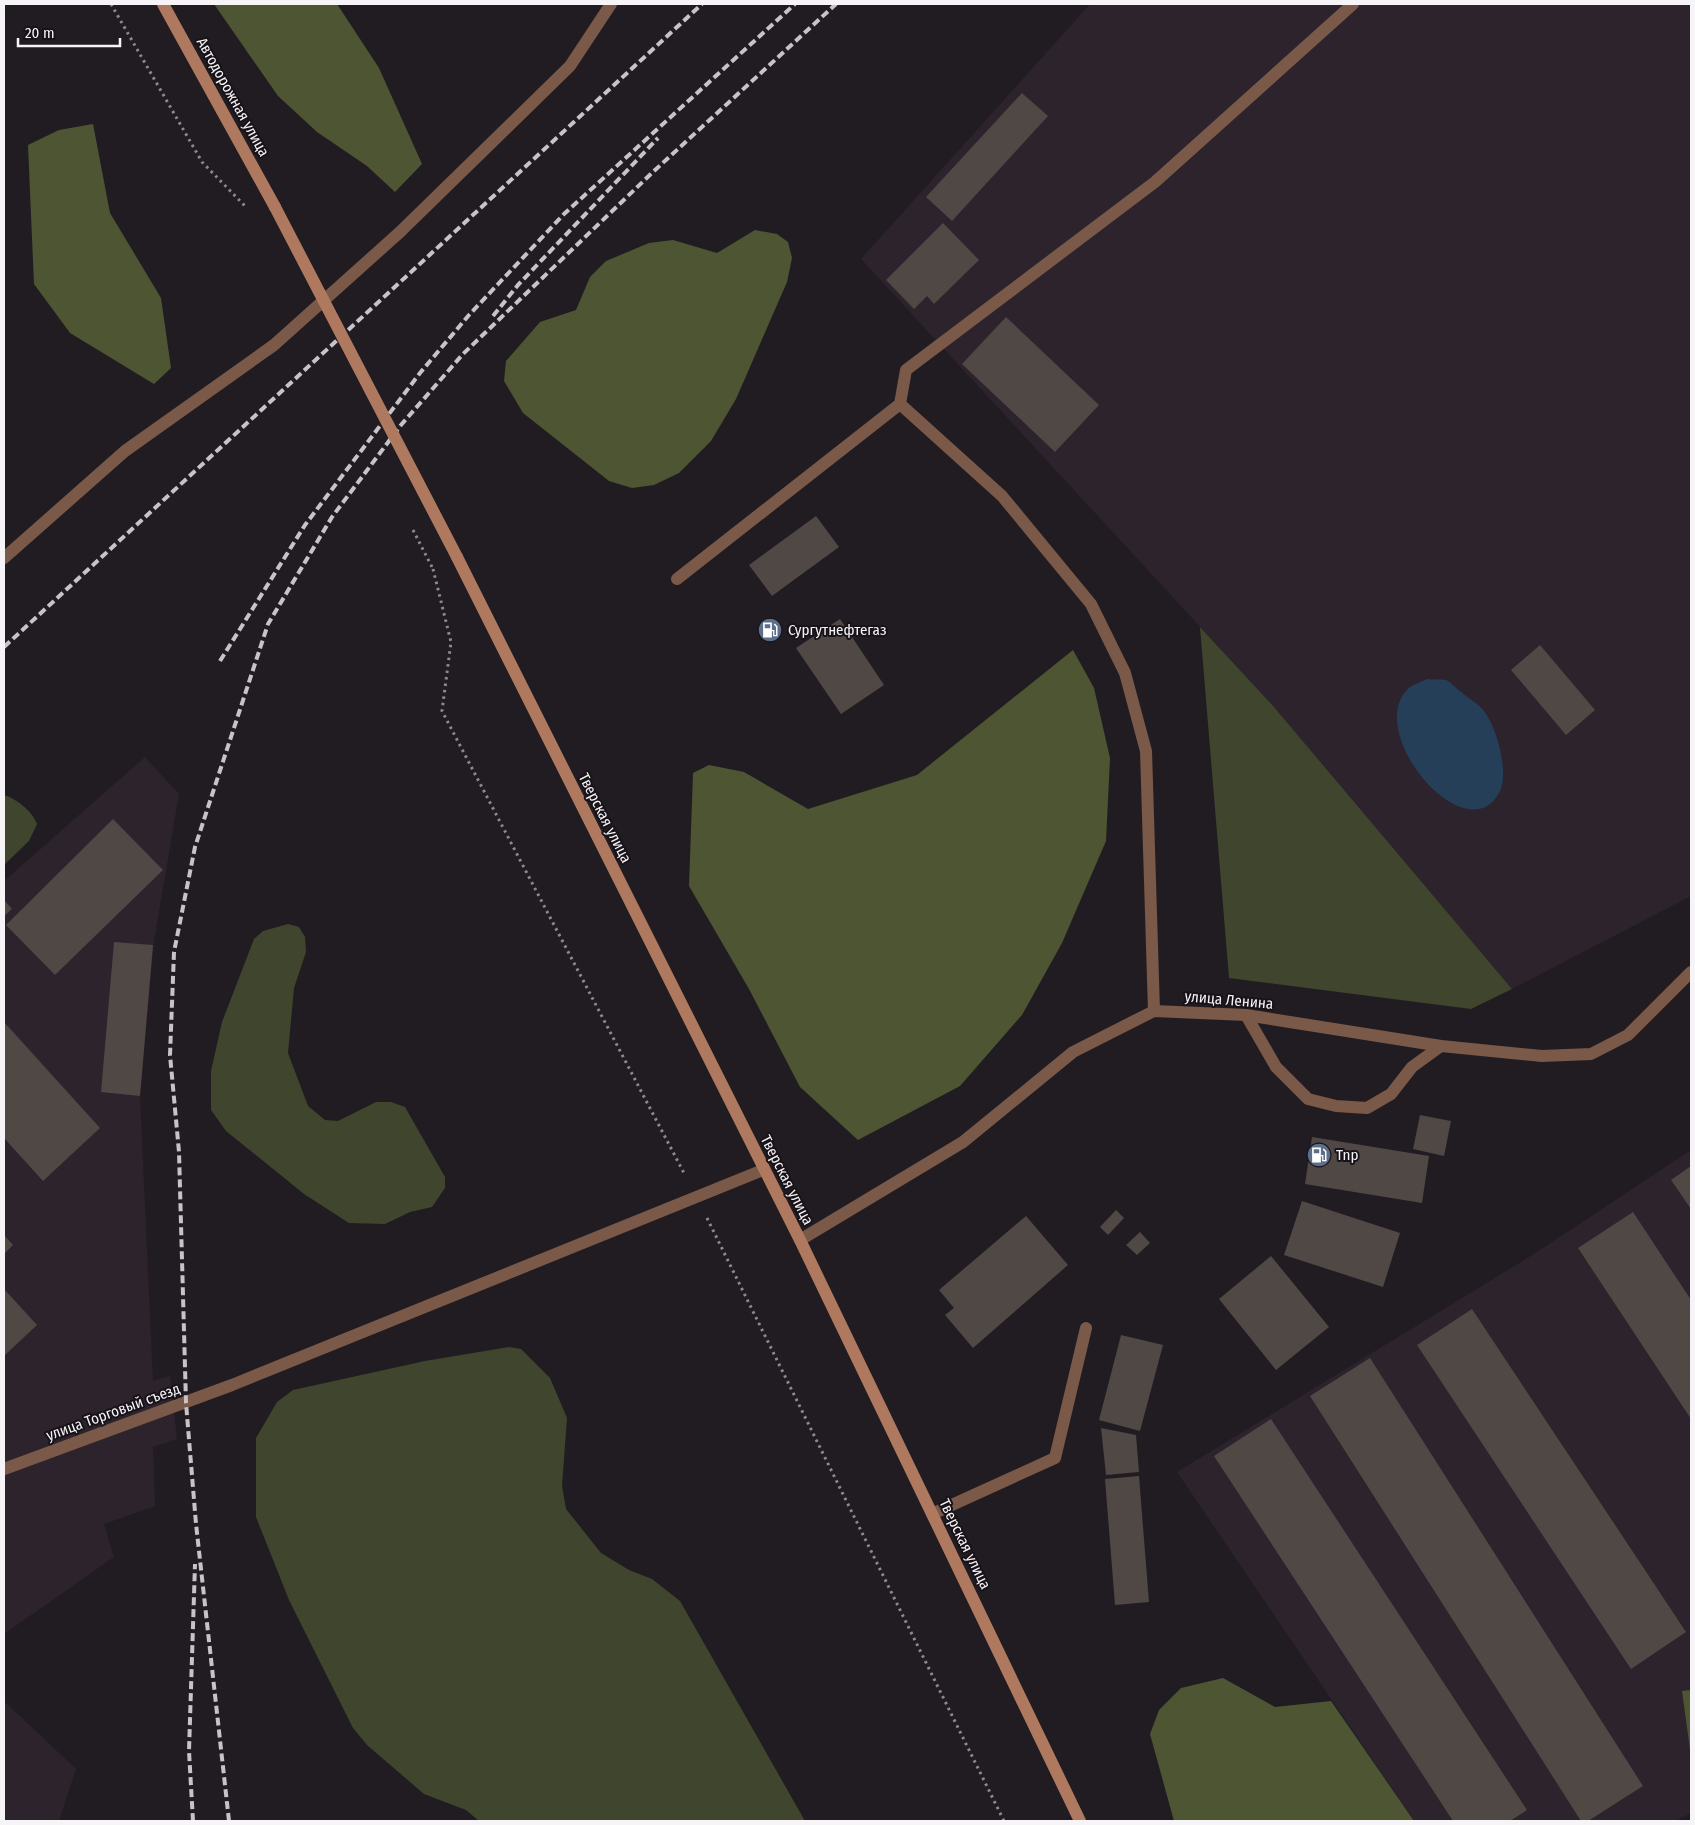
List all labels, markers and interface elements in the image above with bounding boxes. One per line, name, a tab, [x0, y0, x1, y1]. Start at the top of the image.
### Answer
scale bar	[18, 15, 120, 47]
text: 20 m	[25, 24, 55, 42]
street label: Автодорожная улица	[193, 34, 273, 160]
fuel station icon: Сургутнефтегаз	[757, 617, 783, 643]
place label: Сургутнефтегаз	[788, 621, 887, 639]
street label: Тверская улица	[575, 770, 635, 866]
street label: улица Ленина	[1184, 987, 1274, 1013]
street label: Тверская улица	[757, 1132, 817, 1228]
fuel station icon: Tnp	[1306, 1142, 1332, 1168]
place label: Tnp	[1336, 1146, 1358, 1164]
street label: улица Торговый съезд	[44, 1379, 182, 1445]
street label: Тверская улица	[935, 1496, 995, 1592]

